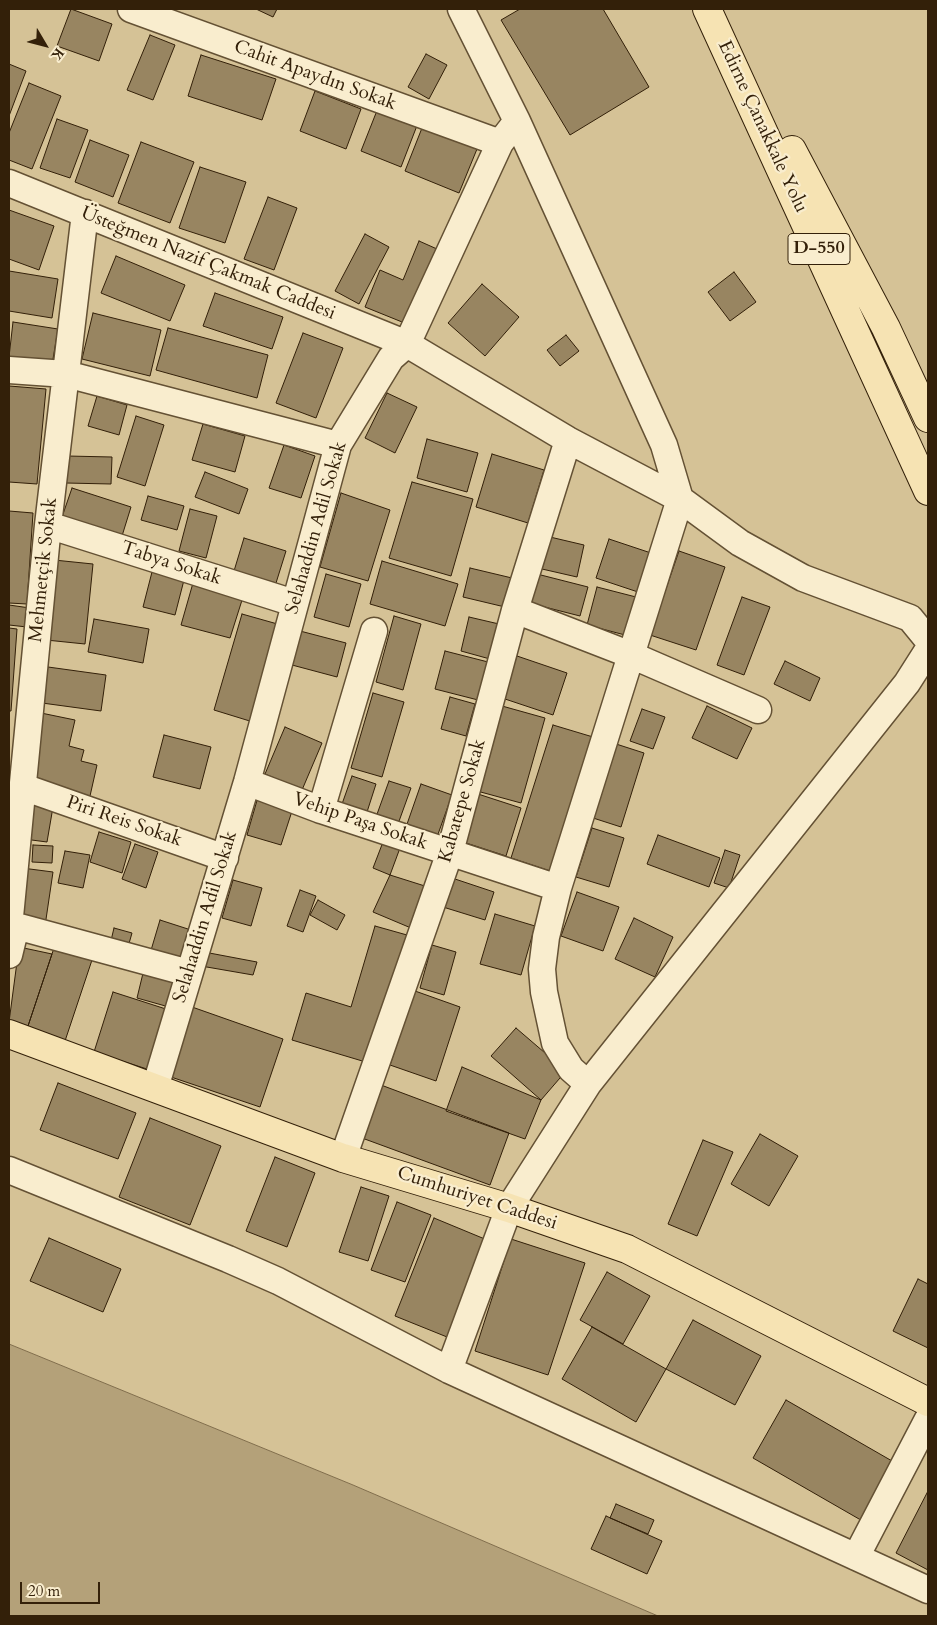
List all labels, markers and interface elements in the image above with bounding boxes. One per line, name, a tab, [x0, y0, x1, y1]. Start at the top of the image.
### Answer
north arrow	[20, 20, 70, 70]
street label: Cahit Apaydın Sokak	[231, 36, 399, 116]
street label: Edirne Çanakkale Yolu	[712, 37, 812, 217]
text: K	[46, 44, 68, 65]
street label: Üsteğmen Nazif Çakmak Caddesi	[77, 202, 339, 326]
road number: D-550	[788, 233, 850, 264]
street label: Selahaddin Adil Sokak	[281, 439, 353, 617]
street label: Mehmetçik Sokak	[25, 497, 63, 643]
street label: Tabya Sokak	[118, 537, 224, 591]
street label: Kabatepe Sokak	[434, 737, 492, 865]
street label: Vehip Paşa Sokak	[290, 788, 430, 856]
street label: Piri Reis Sokak	[63, 792, 185, 852]
street label: Selahaddin Adil Sokak	[169, 828, 243, 1006]
street label: Cumhuriyet Caddesi	[394, 1162, 560, 1236]
scale bar	[22, 1572, 102, 1604]
text: 20 m	[28, 1581, 60, 1601]

